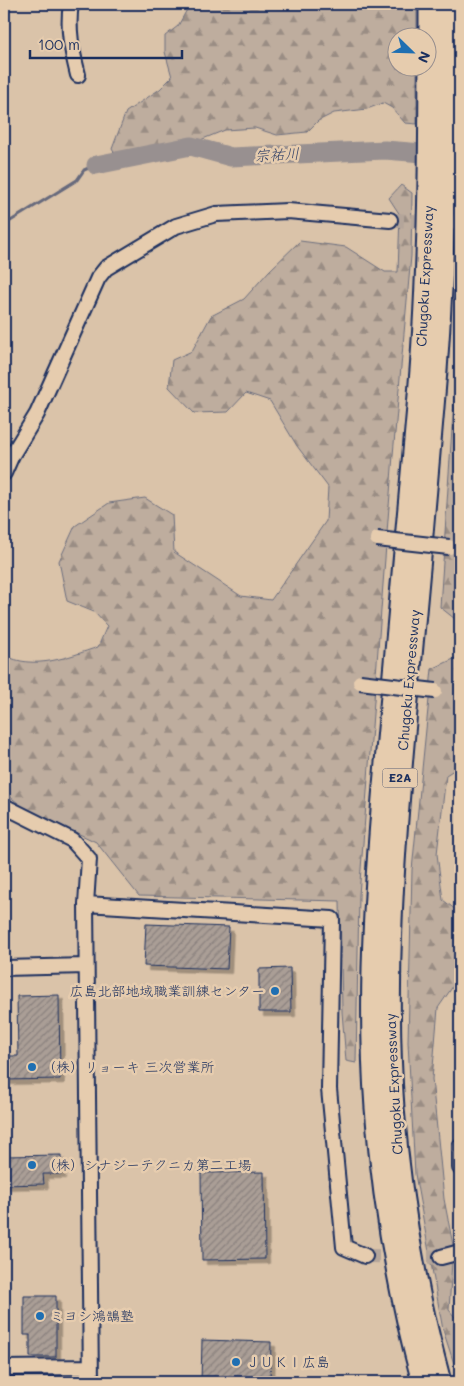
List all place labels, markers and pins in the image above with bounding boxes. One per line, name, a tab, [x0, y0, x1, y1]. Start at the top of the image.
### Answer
place label: 広島北部地域職業訓練センター	[70, 981, 265, 1000]
marker: 広島北部地域職業訓練センター	[269, 985, 281, 997]
place label: （株）リョーキ 三次営業所	[42, 1057, 214, 1076]
marker: （株）リョーキ 三次営業所	[26, 1061, 38, 1073]
place label: （株）シナジーテクニカ第二工場	[42, 1155, 251, 1174]
marker: （株）シナジーテクニカ第二工場	[26, 1159, 38, 1171]
place label: ミヨシ鴻鵠塾	[50, 1306, 134, 1325]
marker: ミヨシ鴻鵠塾	[34, 1310, 46, 1322]
place label: ＪＵＫＩ広島	[246, 1352, 330, 1371]
marker: ＪＵＫＩ広島	[230, 1356, 242, 1368]

